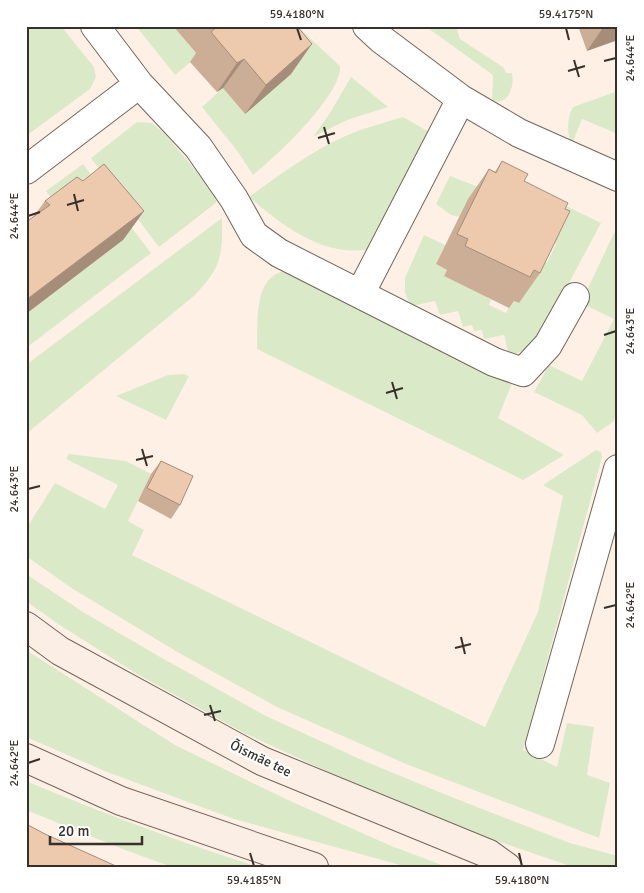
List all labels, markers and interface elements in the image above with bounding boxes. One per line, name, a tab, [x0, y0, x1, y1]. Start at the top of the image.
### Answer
text: 59.4180°N	[270, 7, 324, 22]
text: 59.4175°N	[539, 7, 593, 22]
text: 24.644°E	[623, 34, 638, 81]
text: 24.644°E	[7, 192, 22, 239]
text: 24.643°E	[623, 307, 638, 354]
text: 24.643°E	[7, 465, 22, 512]
text: 24.642°E	[623, 581, 638, 628]
street label: Õismäe tee	[227, 736, 294, 781]
text: 24.642°E	[7, 739, 22, 786]
scale bar	[50, 813, 142, 845]
text: 20 m	[58, 822, 89, 840]
text: 59.4185°N	[227, 873, 281, 888]
text: 59.4180°N	[495, 873, 549, 888]

